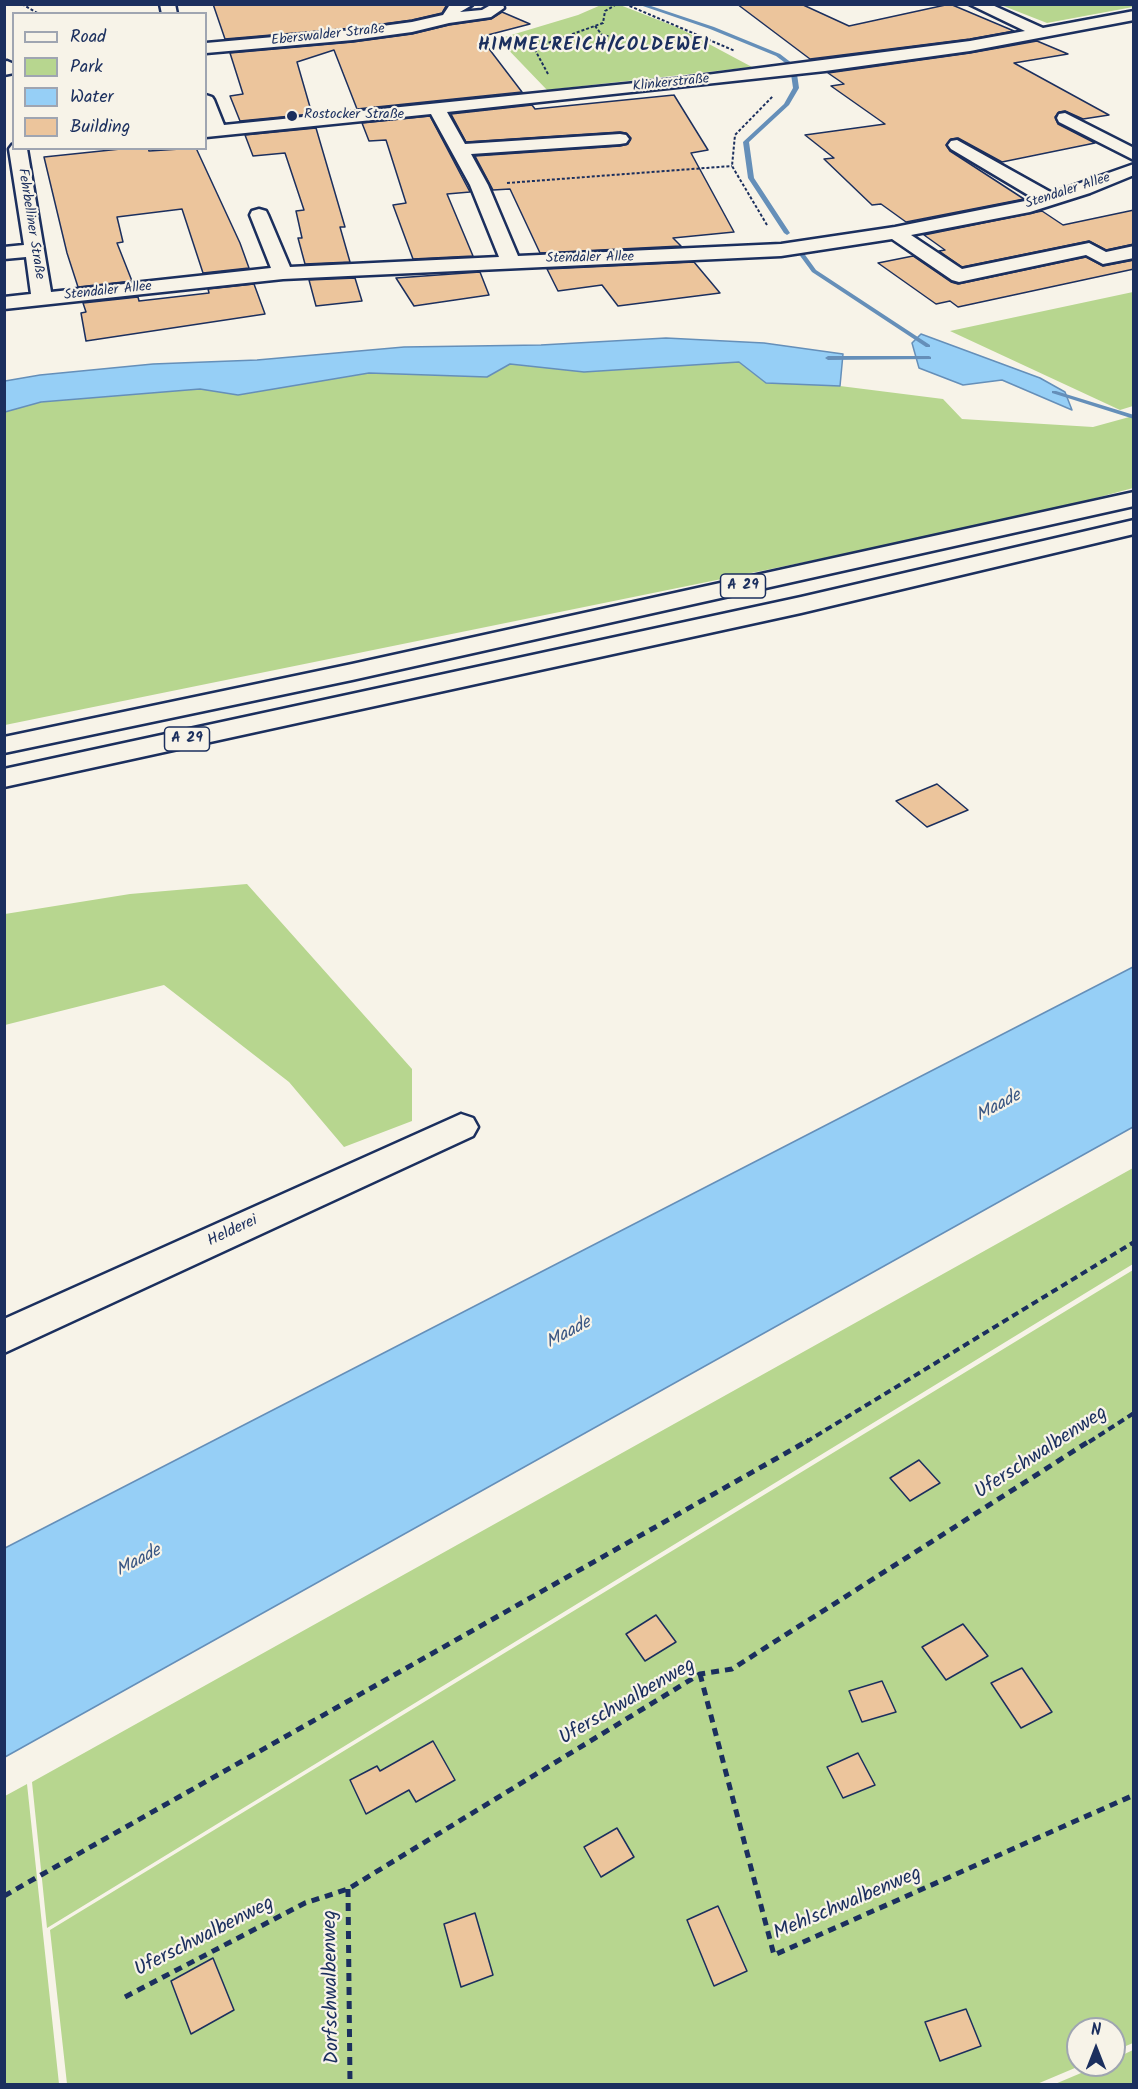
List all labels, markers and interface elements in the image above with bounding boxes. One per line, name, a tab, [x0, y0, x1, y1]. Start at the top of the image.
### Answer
legend	[12, 12, 207, 150]
street label: Eberswalder Straße	[270, 22, 386, 50]
text: Road	[70, 23, 106, 52]
district label: HIMMELREICH/COLDEWEI	[478, 36, 710, 58]
text: Park	[70, 53, 103, 82]
street label: Klinkerstraße	[632, 72, 710, 96]
text: Water	[70, 83, 114, 112]
place label: Rostocker Straße	[304, 108, 404, 124]
marker: Rostocker Straße	[285, 109, 299, 123]
text: Building	[70, 113, 130, 142]
street label: Fehrbelliner Straße	[13, 167, 47, 281]
street label: Stendaler Allee	[1024, 170, 1112, 214]
street label: Stendaler Allee	[546, 250, 634, 268]
street label: Stendaler Allee	[63, 279, 153, 305]
road number: A 29	[720, 574, 766, 598]
road number: A 29	[164, 727, 210, 751]
water label: Maade	[973, 1086, 1025, 1128]
street label: Helderei	[205, 1212, 261, 1252]
water label: Maade	[543, 1313, 595, 1355]
street label: Uferschwalbenweg	[971, 1402, 1113, 1506]
water label: Maade	[113, 1541, 165, 1583]
street label: Uferschwalbenweg	[556, 1654, 700, 1752]
street label: Mehlschwalbenweg	[770, 1863, 926, 1947]
street label: Uferschwalbenweg	[131, 1893, 279, 1983]
street label: Dorfschwalbenweg	[320, 1910, 346, 2064]
north arrow	[1066, 2017, 1126, 2077]
text: N	[1091, 2018, 1101, 2043]

